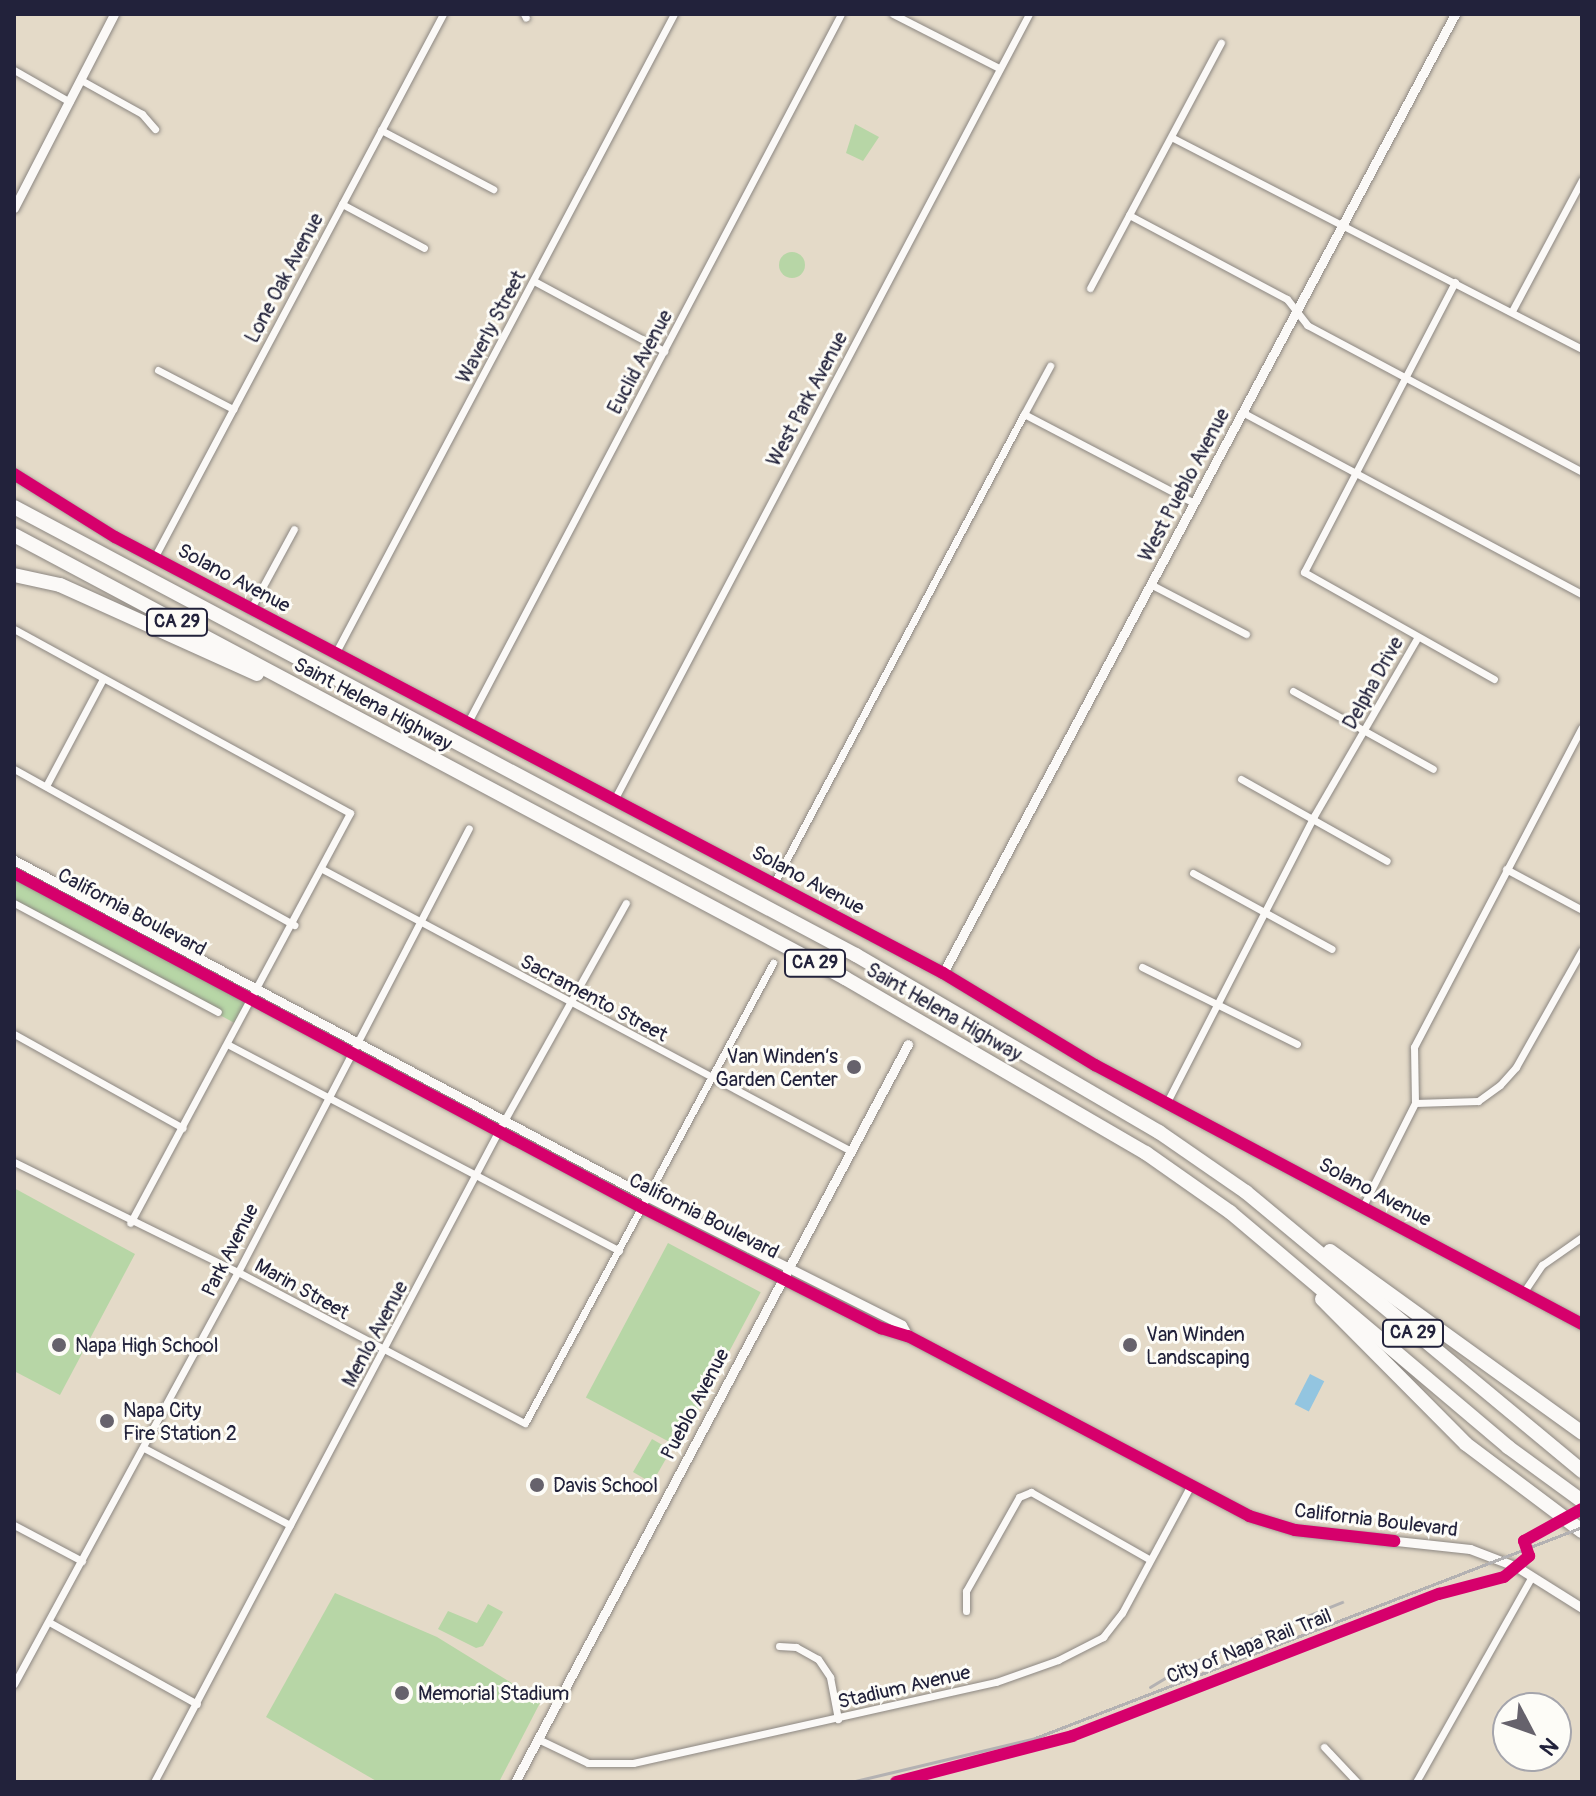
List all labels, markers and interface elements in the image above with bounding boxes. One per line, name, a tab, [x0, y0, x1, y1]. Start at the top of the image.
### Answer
street label: Lone Oak Avenue	[240, 209, 328, 347]
street label: Waverly Street	[451, 267, 531, 387]
street label: Euclid Avenue	[603, 306, 677, 418]
street label: West Park Avenue	[761, 328, 853, 470]
street label: West Pueblo Avenue	[1133, 404, 1235, 566]
street label: Solano Avenue	[174, 538, 294, 618]
road number: CA 29	[145, 608, 209, 636]
street label: Delpha Drive	[1338, 632, 1408, 734]
street label: Saint Helena Highway	[290, 652, 456, 756]
street label: Solano Avenue	[748, 840, 868, 920]
street label: California Boulevard	[54, 863, 210, 961]
street label: Sacramento Street	[516, 949, 672, 1047]
road number: CA 29	[783, 949, 847, 977]
street label: Saint Helena Highway	[862, 958, 1026, 1066]
place label: Van Winden’s Garden Center	[716, 1044, 838, 1091]
marker: Van Winden’s Garden Center	[845, 1058, 863, 1076]
street label: Solano Avenue	[1315, 1152, 1435, 1232]
street label: California Boulevard	[625, 1168, 783, 1264]
street label: Park Avenue	[196, 1200, 264, 1300]
street label: Marin Street	[251, 1253, 353, 1325]
street label: Menlo Avenue	[337, 1277, 413, 1391]
road number: CA 29	[1381, 1319, 1445, 1347]
place label: Van Winden Landscaping	[1146, 1322, 1250, 1369]
place label: Napa High School	[75, 1333, 219, 1357]
marker: Napa High School	[50, 1336, 68, 1354]
marker: Van Winden Landscaping	[1121, 1336, 1139, 1354]
street label: Pueblo Avenue	[656, 1344, 734, 1464]
place label: Napa City Fire Station 2	[123, 1398, 237, 1445]
marker: Napa City Fire Station 2	[98, 1412, 116, 1430]
place label: Davis School	[553, 1473, 658, 1497]
marker: Davis School	[528, 1476, 546, 1494]
street label: California Boulevard	[1293, 1498, 1459, 1542]
street label: City of Napa Rail Trail	[1163, 1603, 1335, 1689]
street label: Stadium Avenue	[835, 1660, 973, 1714]
place label: Memorial Stadium	[418, 1681, 569, 1705]
marker: Memorial Stadium	[393, 1684, 411, 1702]
north arrow	[1492, 1692, 1572, 1772]
text: N	[1533, 1732, 1564, 1761]

